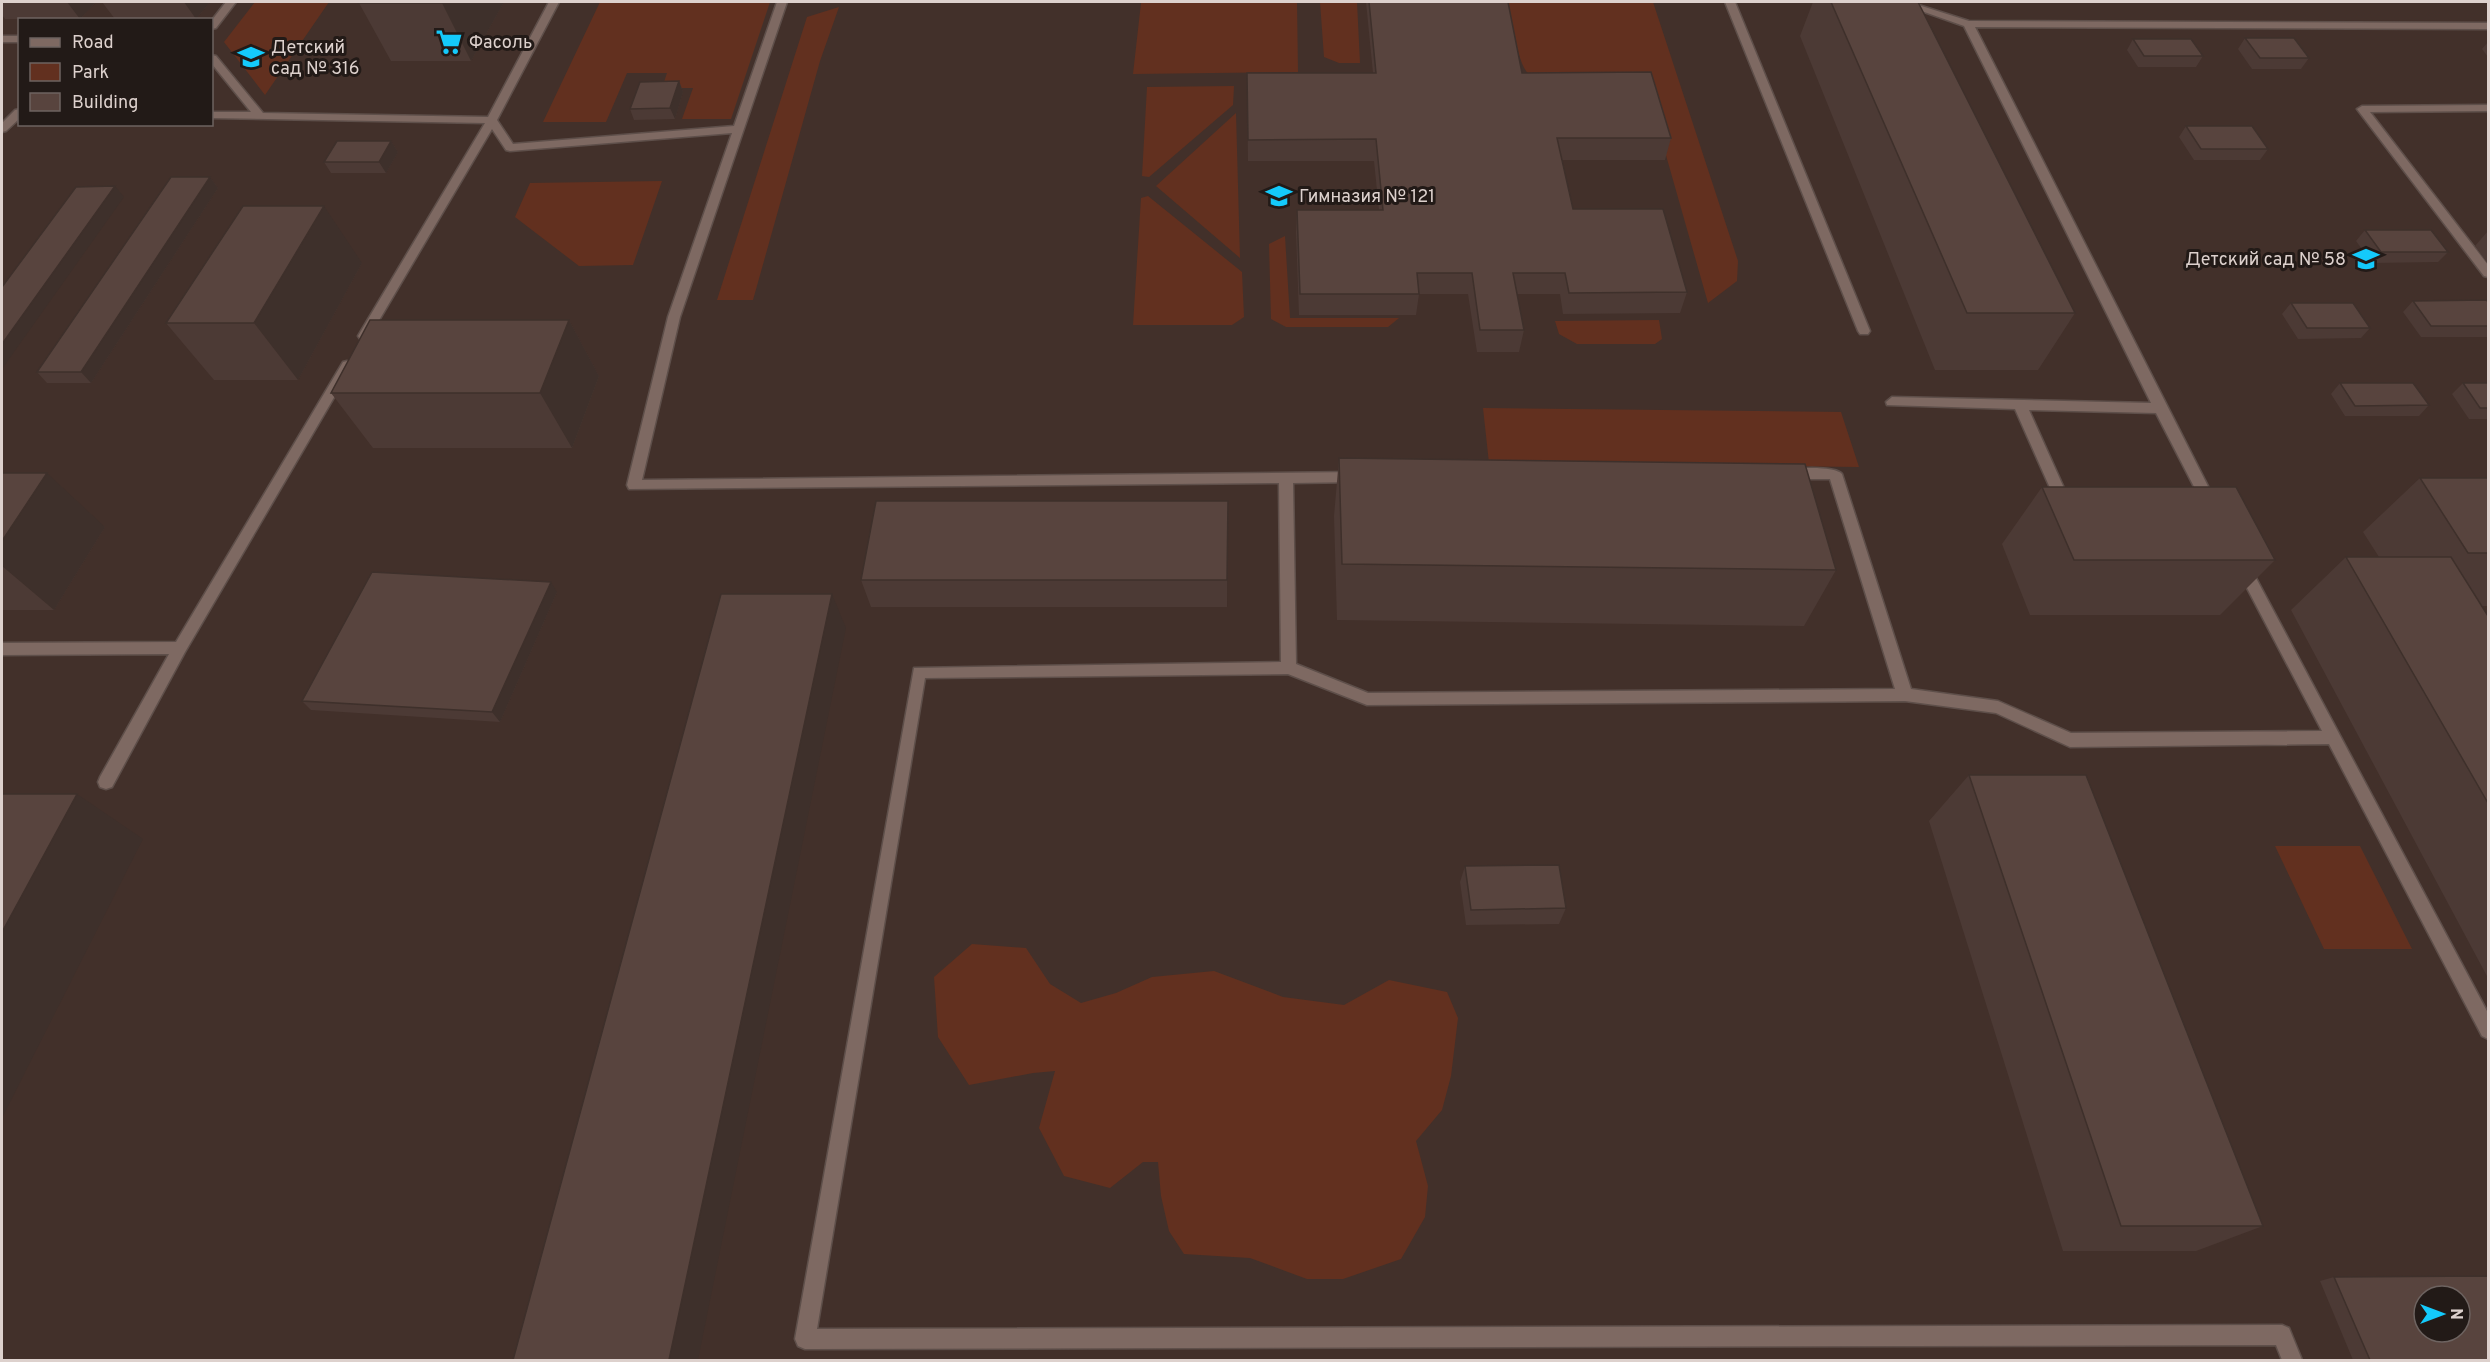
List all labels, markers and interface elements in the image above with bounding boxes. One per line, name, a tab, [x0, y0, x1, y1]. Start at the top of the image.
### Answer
legend	[18, 18, 213, 126]
supermarket icon: Фасоль	[434, 27, 464, 57]
text: Road	[72, 32, 114, 55]
place label: Фасоль	[469, 32, 532, 55]
place label: Детский сад № 316	[271, 37, 359, 81]
school or university icon: Детский сад № 316	[236, 42, 266, 72]
text: Park	[72, 62, 109, 85]
text: Building	[72, 92, 138, 115]
school or university icon: Гимназия № 121	[1264, 181, 1294, 211]
place label: Гимназия № 121	[1299, 186, 1435, 209]
school or university icon: Детский сад № 58	[2351, 244, 2381, 274]
place label: Детский сад № 58	[2185, 249, 2346, 272]
north arrow	[2412, 1284, 2472, 1344]
text: N	[2445, 1308, 2465, 1320]

